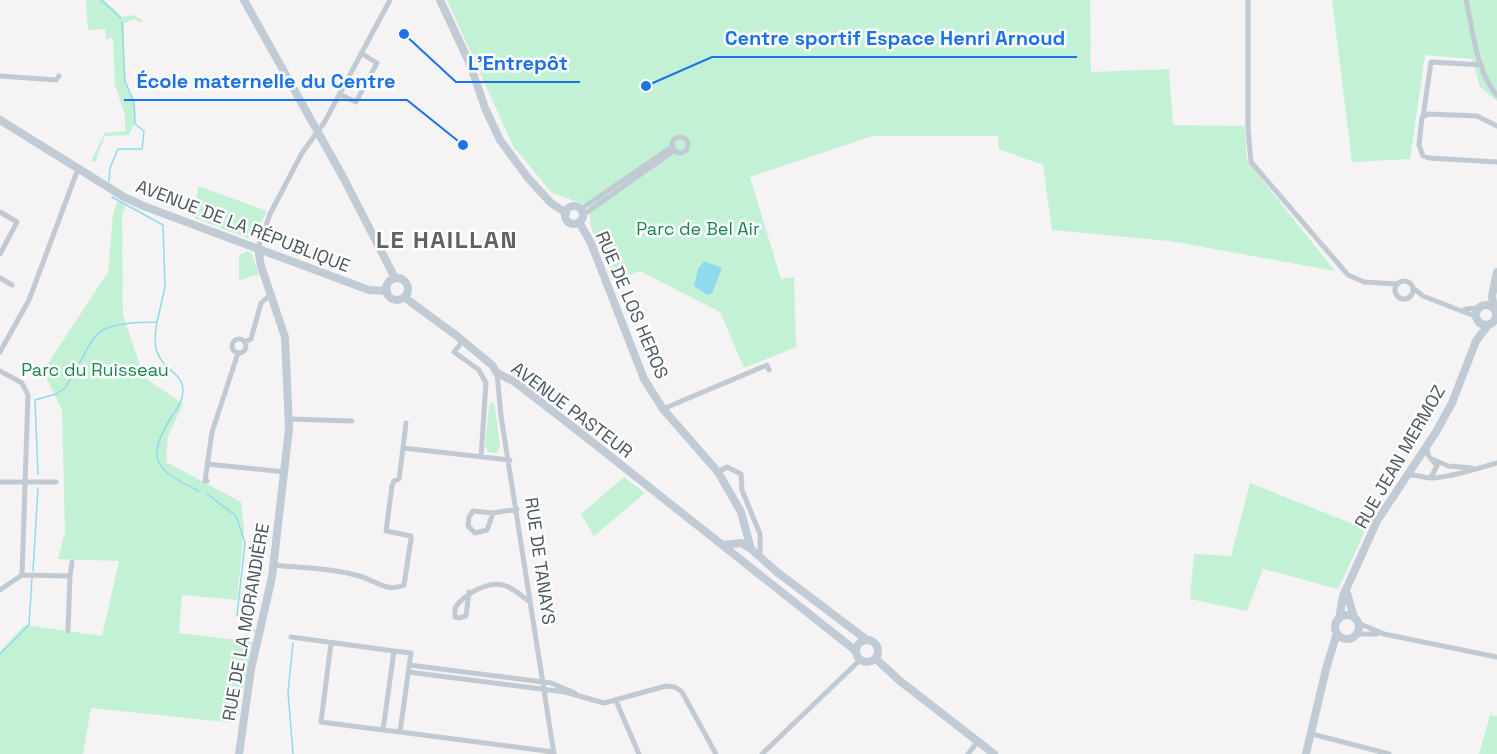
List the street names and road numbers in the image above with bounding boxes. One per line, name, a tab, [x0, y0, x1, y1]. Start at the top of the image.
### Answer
street label: AVENUE DE LA RÉPUBLIQUE	[133, 174, 353, 277]
street label: RUE DE LOS HEROS	[591, 227, 674, 382]
street label: AVENUE PASTEUR	[507, 356, 638, 463]
street label: RUE JEAN MERMOZ	[1349, 381, 1450, 532]
street label: RUE DE TANAYS	[520, 496, 561, 626]
street label: RUE DE LA MORANDIÈRE	[217, 521, 274, 723]

